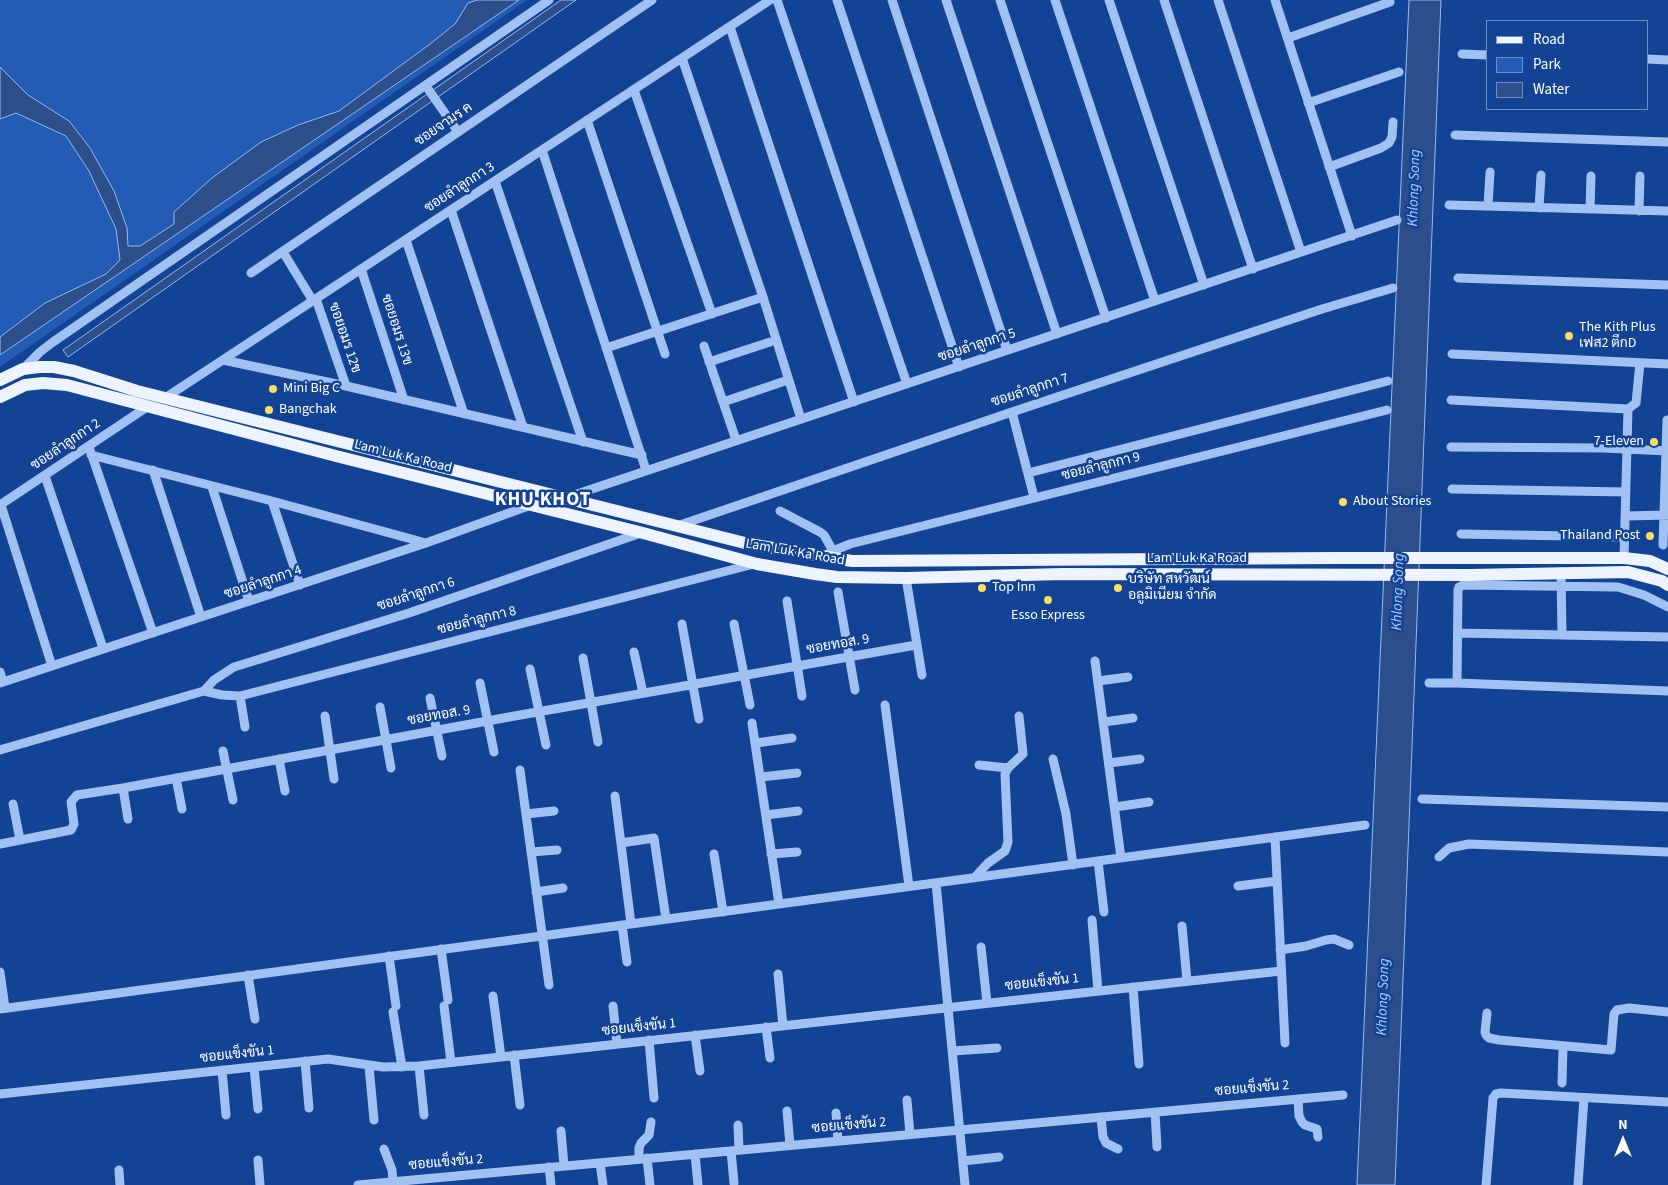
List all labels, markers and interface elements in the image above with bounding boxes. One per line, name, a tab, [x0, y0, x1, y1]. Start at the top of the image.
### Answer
legend	[1486, 20, 1648, 110]
text: Road	[1533, 29, 1565, 50]
text: Park	[1533, 54, 1561, 75]
text: Water	[1533, 79, 1569, 100]
street label: ซอยจามร ค	[412, 100, 476, 150]
water label: Khlong Song	[1405, 149, 1425, 227]
street label: ซอยลำลูกกา 3	[422, 159, 498, 217]
street label: ซอยอมร 13ข	[377, 292, 415, 368]
street label: ซอยอมร 12ข	[324, 301, 364, 375]
place label: The Kith Plus เฟส2 ตึกD	[1579, 320, 1656, 352]
street label: ซอยลำลูกกา 5	[936, 326, 1018, 366]
marker: The Kith Plus เฟส2 ตึกD	[1563, 330, 1575, 342]
street label: ซอยลำลูกกา 7	[989, 371, 1071, 411]
place label: Mini Big C	[283, 381, 340, 397]
marker: Mini Big C	[267, 383, 279, 395]
place label: Bangchak	[279, 402, 337, 418]
marker: Bangchak	[263, 404, 275, 416]
street label: ซอยลำลูกกา 2	[28, 416, 104, 474]
place label: 7-Eleven	[1594, 434, 1644, 450]
marker: 7-Eleven	[1648, 436, 1660, 448]
street label: Lam Luk Ka Road	[352, 437, 454, 477]
street label: ซอยลำลูกกา 9	[1060, 449, 1142, 485]
district label: KHU KHOT	[494, 490, 592, 512]
place label: About Stories	[1353, 494, 1431, 510]
marker: About Stories	[1337, 496, 1349, 508]
place label: Thailand Post	[1560, 528, 1640, 544]
marker: Thailand Post	[1644, 530, 1656, 542]
street label: Lam Luk Ka Road	[744, 536, 846, 570]
street label: Lam Luk Ka Road	[1147, 551, 1247, 567]
water label: Khlong Song	[1389, 553, 1409, 631]
street label: ซอยลำลูกกา 4	[222, 563, 304, 603]
place label: บริษัท สหวัฒน์ อลูมิเนียม จำกัด	[1128, 572, 1217, 604]
street label: ซอยลำลูกกา 6	[375, 575, 457, 615]
place label: Top Inn	[992, 580, 1036, 596]
marker: Top Inn	[976, 582, 988, 594]
marker: บริษัท สหวัฒน์ อลูมิเนียม จำกัด	[1112, 582, 1124, 594]
marker: Esso Express	[1042, 594, 1054, 606]
street label: ซอยลำลูกกา 8	[436, 603, 518, 639]
place label: Esso Express	[1011, 608, 1085, 624]
street label: ซอยทอส. 9	[805, 631, 871, 659]
street label: ซอยทอส. 9	[406, 702, 472, 730]
water label: Khlong Song	[1374, 958, 1394, 1036]
street label: ซอยแข็งขัน 1	[1004, 971, 1080, 995]
street label: ซอยแข็งขัน 1	[601, 1016, 677, 1040]
street label: ซอยแข็งขัน 1	[199, 1043, 275, 1067]
street label: ซอยแข็งขัน 2	[1214, 1077, 1290, 1101]
street label: ซอยแข็งขัน 2	[811, 1114, 887, 1138]
north arrow	[1598, 1115, 1648, 1165]
text: N	[1618, 1115, 1628, 1135]
street label: ซอยแข็งขัน 2	[408, 1151, 484, 1175]

